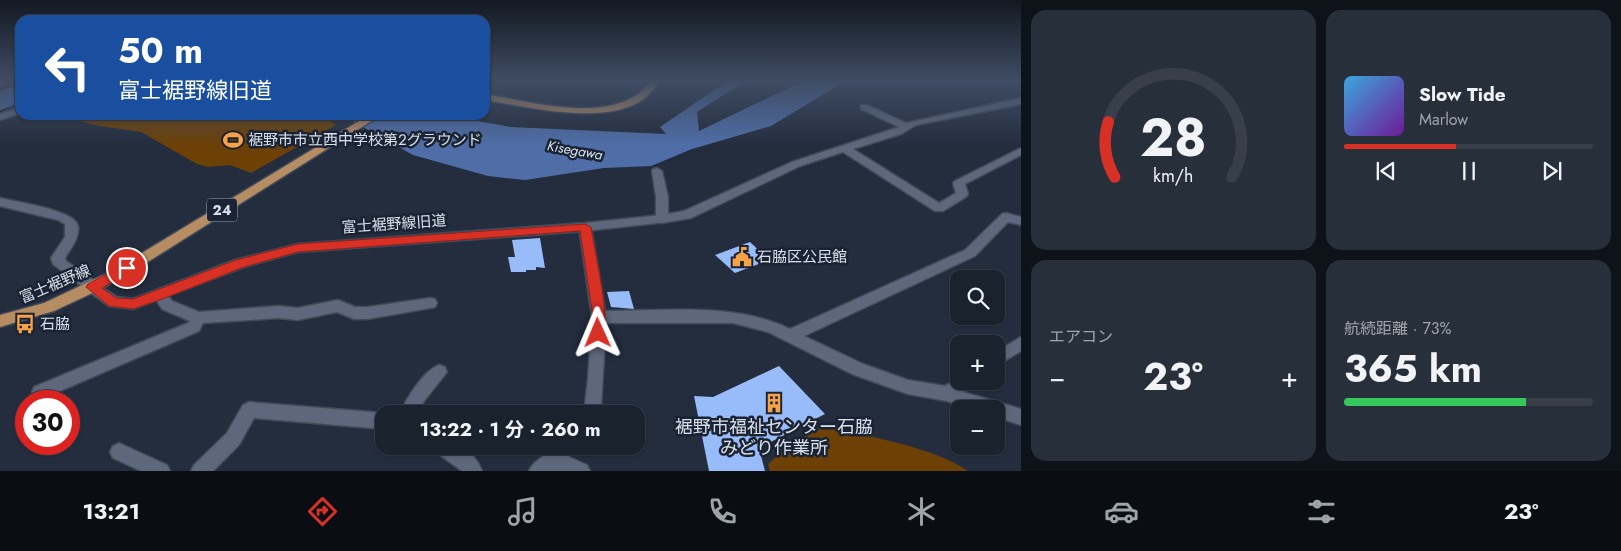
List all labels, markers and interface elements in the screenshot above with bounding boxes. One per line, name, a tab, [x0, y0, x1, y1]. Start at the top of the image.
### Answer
text: 50 m	[118, 26, 203, 76]
icon: left	[35, 35, 100, 100]
text: 富士裾野線旧道	[118, 74, 272, 106]
text: Slow Tide	[1419, 81, 1506, 108]
text: 28	[1140, 100, 1207, 176]
text: Marlow	[1419, 108, 1468, 131]
sports icon: 裾野市市立西中学校第２グラウンド	[222, 129, 244, 151]
place label: 裾野市市立西中学校第２グラウンド	[248, 129, 482, 151]
water label: Kisegawa	[546, 135, 605, 165]
icon: previous	[1372, 157, 1400, 185]
icon: pause	[1455, 157, 1483, 185]
icon: next	[1538, 157, 1566, 185]
text: km/h	[1153, 163, 1194, 189]
road number: 24	[207, 198, 237, 222]
street label: 富士裾野線旧道	[341, 209, 447, 239]
public building icon: 石脇区公民館	[731, 246, 753, 268]
place label: 石脇区公民館	[757, 246, 847, 268]
pin	[106, 247, 148, 289]
icon: arrive	[113, 254, 141, 282]
street label: 富士裾野線	[16, 259, 94, 309]
map controls	[950, 270, 1005, 455]
button: search	[950, 270, 1005, 325]
position arrow	[571, 306, 623, 358]
bus stop icon: 石脇	[14, 313, 36, 335]
place label: 石脇	[40, 313, 70, 335]
text: 航続距離 · 73%	[1344, 317, 1452, 340]
text: エアコン	[1049, 325, 1113, 348]
button: +	[950, 335, 1005, 390]
text: 365 km	[1344, 341, 1482, 396]
text: 23°	[1143, 349, 1203, 404]
text: −	[1049, 357, 1066, 398]
text: +	[1281, 357, 1298, 398]
speed limit sign: 30	[15, 390, 80, 455]
building icon: 裾野市福祉センター石脇 みどり作業所	[763, 392, 785, 414]
button: −	[950, 400, 1005, 455]
place label: 裾野市福祉センター石脇 みどり作業所	[675, 414, 873, 461]
text: 13:22 · 1 分 · 260 m	[420, 416, 600, 443]
icon: directions	[305, 494, 340, 529]
icon: music	[505, 494, 540, 529]
icon: phone	[705, 494, 740, 529]
icon: climate	[904, 494, 939, 529]
icon: car	[1104, 494, 1139, 529]
icon: filters	[1304, 494, 1339, 529]
text: 13:21	[82, 495, 140, 527]
text: 23°	[1504, 495, 1539, 527]

